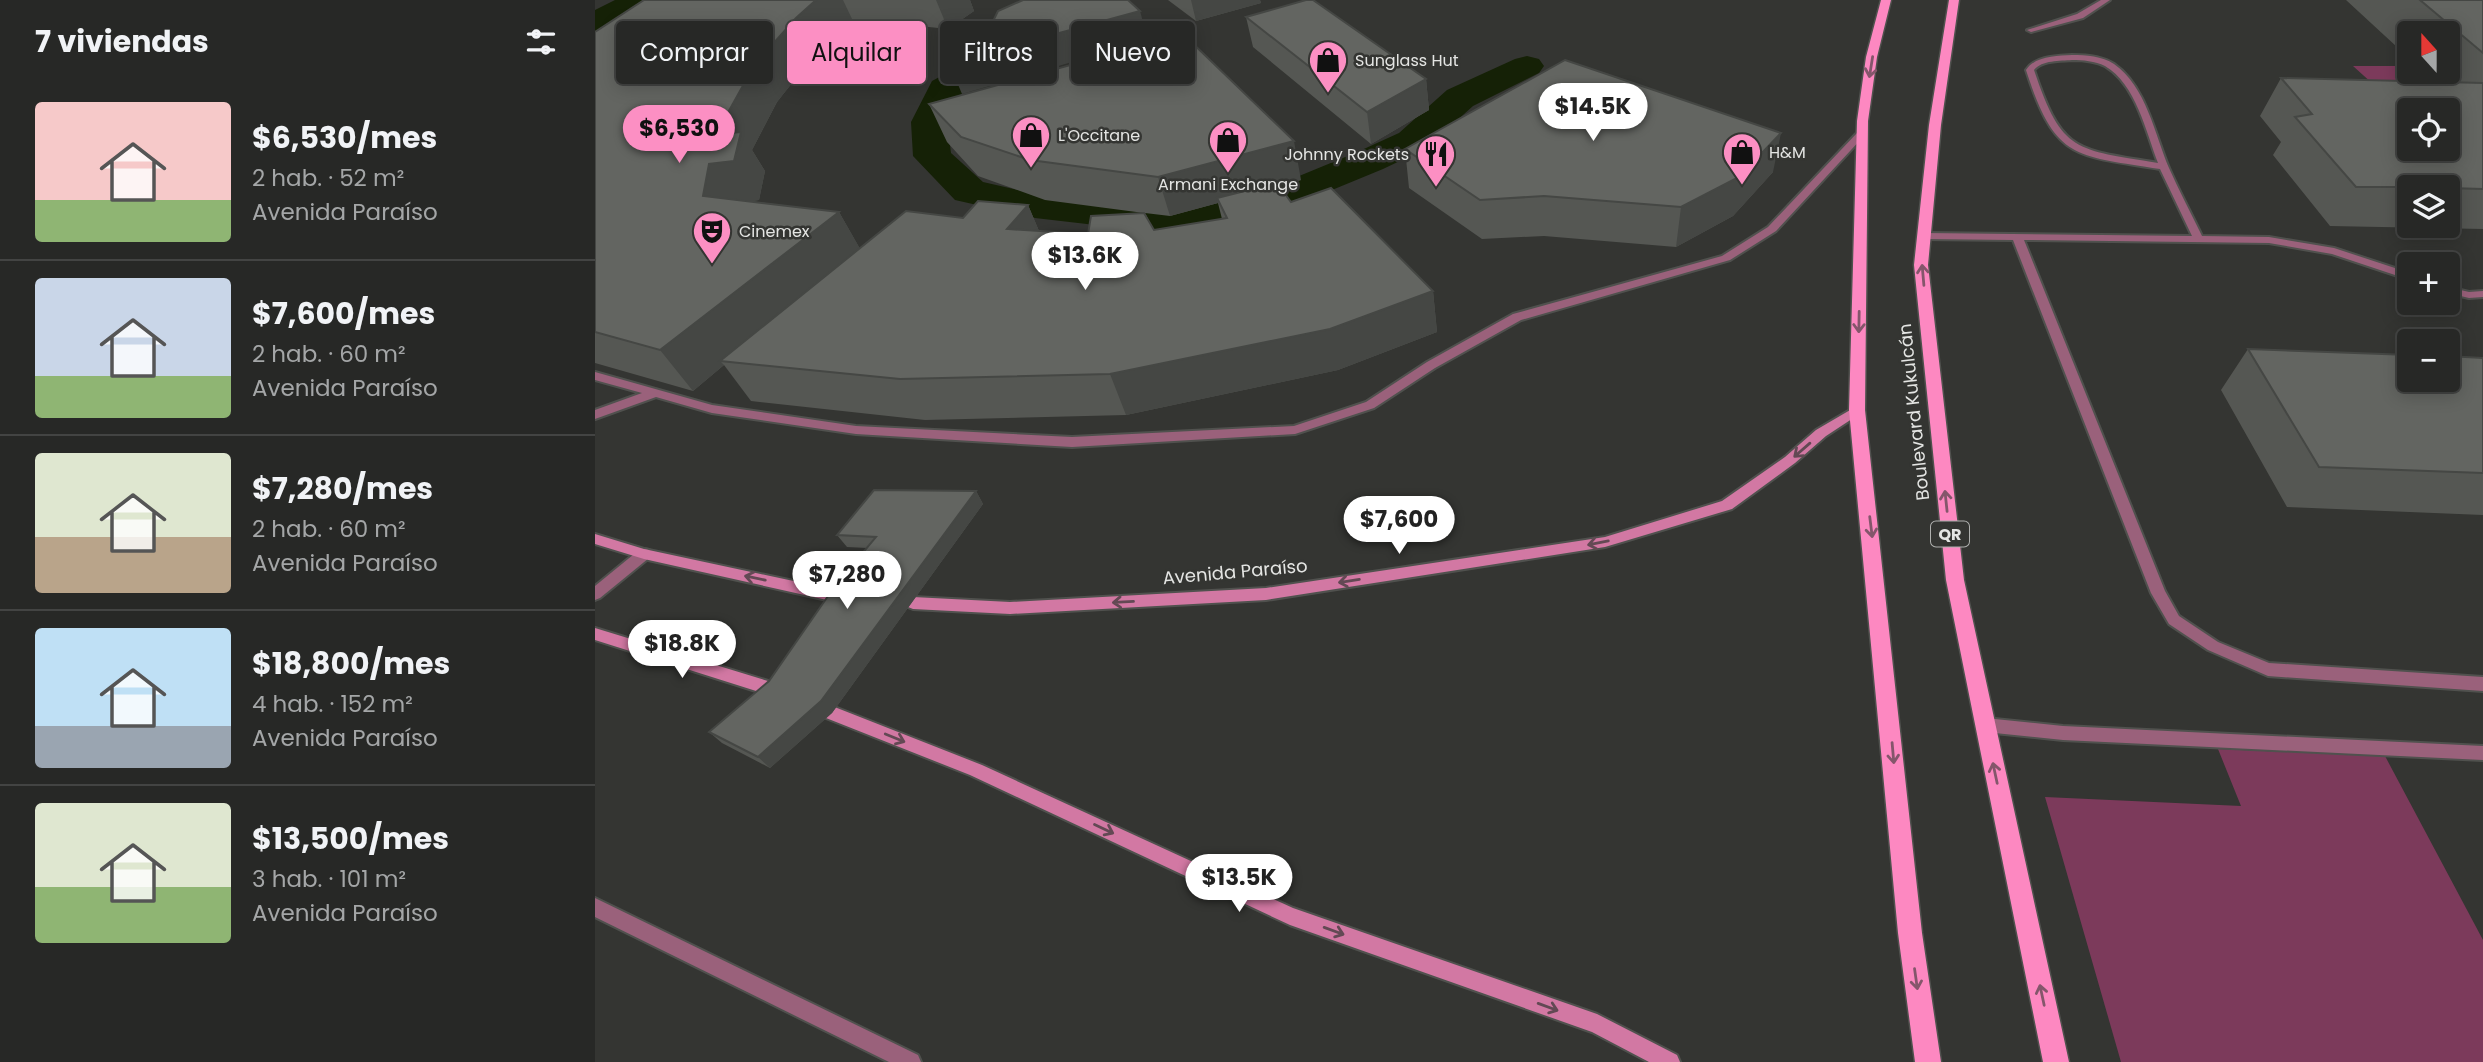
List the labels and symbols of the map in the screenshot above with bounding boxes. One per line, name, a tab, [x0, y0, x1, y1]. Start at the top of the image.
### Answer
north arrow	[2397, 21, 2461, 84]
shop icon: Sunglass Hut	[1307, 39, 1349, 94]
place label: Sunglass Hut	[1355, 49, 1459, 72]
one-way arrow	[1864, 55, 1877, 78]
pin: $14.5K	[1536, 83, 1650, 143]
pin: $6,530	[622, 106, 736, 165]
shop icon: L'Occitane	[1010, 114, 1052, 169]
shop icon: Armani Exchange	[1207, 119, 1249, 174]
place label: L'Occitane	[1058, 124, 1140, 147]
shop icon: H&M	[1721, 131, 1763, 186]
restaurant icon: Johnny Rockets	[1415, 133, 1457, 188]
place label: H&M	[1769, 141, 1806, 164]
place label: Johnny Rockets	[1284, 143, 1409, 166]
place label: Armani Exchange	[1158, 173, 1298, 196]
theatre icon: Cinemex	[691, 210, 733, 265]
place label: Cinemex	[739, 220, 810, 243]
pin: $13.6K	[1028, 232, 1142, 292]
one-way arrow	[1916, 264, 1929, 286]
one-way arrow	[1852, 310, 1866, 333]
street label: Boulevard Kukulcán	[1892, 322, 1935, 502]
one-way arrow	[1793, 442, 1811, 458]
one-way arrow	[1940, 490, 1953, 513]
pin: $7,600	[1342, 496, 1456, 556]
one-way arrow	[1865, 515, 1878, 538]
road number: QR	[1931, 522, 1969, 547]
one-way arrow	[1587, 537, 1610, 550]
pin: $7,280	[790, 552, 904, 611]
street label: Avenida Paraíso	[1161, 553, 1308, 590]
one-way arrow	[744, 571, 767, 585]
one-way arrow	[1338, 575, 1361, 588]
one-way arrow	[1112, 596, 1135, 609]
pin: $18.8K	[625, 620, 739, 680]
one-way arrow	[884, 732, 906, 745]
one-way arrow	[1887, 741, 1900, 764]
one-way arrow	[1988, 762, 2002, 785]
one-way arrow	[1092, 823, 1114, 836]
pin: $13.5K	[1182, 855, 1296, 914]
one-way arrow	[1322, 926, 1344, 938]
one-way arrow	[1910, 968, 1923, 990]
one-way arrow	[2035, 984, 2049, 1007]
one-way arrow	[1537, 1002, 1559, 1014]

